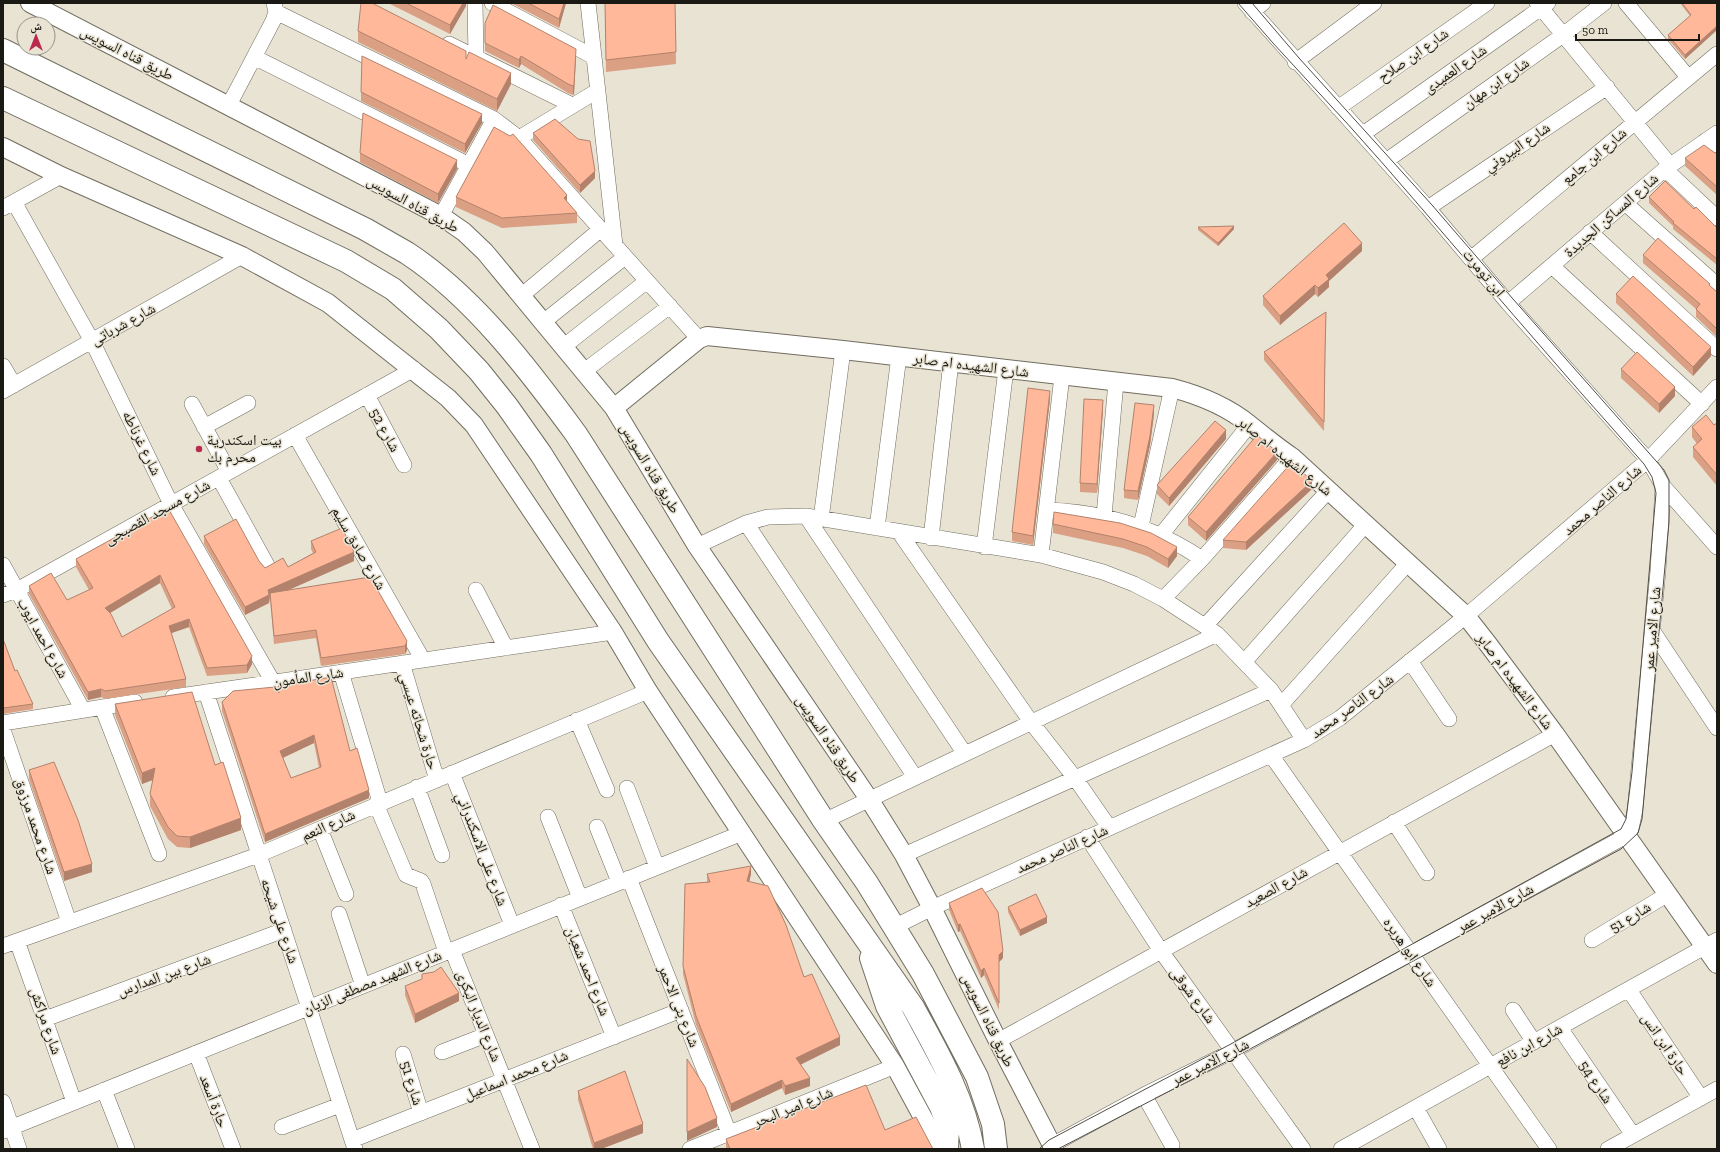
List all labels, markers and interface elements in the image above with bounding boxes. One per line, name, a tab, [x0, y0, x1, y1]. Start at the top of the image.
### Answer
north arrow	[16, 16, 56, 56]
scale bar	[1576, 16, 1699, 42]
text: ش	[30, 20, 42, 34]
street label: طريق قناه السويس	[77, 22, 177, 85]
text: 50 m	[1582, 23, 1609, 37]
street label: شارع ابن صلاح	[1374, 24, 1453, 87]
street label: شارع العميدى	[1420, 41, 1491, 98]
street label: شارع ابن مهان	[1459, 53, 1533, 113]
street label: شارع البيروني	[1480, 118, 1555, 178]
street label: شارع ابن جامع	[1558, 124, 1631, 189]
street label: شارع المساكن الجديدة	[1560, 169, 1663, 262]
street label: طريق قناه السويس	[363, 171, 462, 238]
street label: ابن تومرت	[1458, 246, 1509, 301]
street label: شارع شرباتى	[87, 299, 159, 350]
street label: شارع الشهيده ام صابر	[911, 349, 1030, 382]
street label: شارع 52	[365, 405, 404, 456]
street label: شارع غرناطه	[118, 408, 166, 479]
street label: شارع الشهيده ام صابر	[1233, 412, 1336, 500]
street label: طريق قناه السويس	[615, 420, 684, 517]
place label: بيت اسكندرية محرم بك	[207, 431, 282, 467]
marker: بيت اسكندرية محرم بك	[194, 444, 204, 454]
street label: شارع الناصر محمد	[1559, 461, 1646, 540]
street label: شارع مسجد القصبجى	[101, 475, 214, 549]
street label: شارع صادق سليم	[327, 503, 390, 594]
street label: شارع الامير عمر	[1639, 586, 1666, 673]
street label: شارع احمد ايوب	[13, 595, 73, 682]
street label: شارع الشهيده ام صابر	[1471, 628, 1557, 734]
street label: شارع المأمون	[271, 663, 345, 692]
street label: حارة شحاته عيسي	[393, 670, 442, 773]
street label: شارع الناصر محمد	[1307, 670, 1398, 743]
street label: طريق قناه السويس	[791, 692, 864, 787]
street label: شارع محمد مرزوق	[10, 775, 61, 877]
street label: شارع على الاسكندراني	[449, 790, 512, 909]
street label: شارع النعم	[298, 805, 358, 846]
street label: شارع الناصر محمد	[1013, 821, 1111, 878]
street label: شارع الصعيد	[1241, 862, 1311, 912]
street label: شارع على شيحه	[256, 876, 303, 966]
street label: شارع الامير عمر	[1453, 880, 1537, 938]
street label: شارع 51	[1606, 898, 1655, 937]
street label: شارع ابو هريره	[1379, 914, 1441, 991]
street label: شارع احمد شعبان	[561, 924, 614, 1019]
street label: شارع الشهيد مصطفى الزيان	[300, 946, 445, 1019]
street label: شارع بين المدارس	[115, 950, 214, 1001]
street label: شارع بنى الاحمر	[653, 961, 704, 1050]
street label: شارع شوقى	[1166, 963, 1220, 1027]
street label: شارع الديار البكرى	[452, 968, 506, 1065]
street label: طريق قناه السويس	[957, 970, 1019, 1070]
street label: شارع مراكش	[25, 985, 66, 1057]
street label: حارة ابن انس	[1637, 1009, 1693, 1080]
street label: شارع ابن نافع	[1493, 1019, 1566, 1071]
street label: شارع الامير عمر	[1167, 1035, 1252, 1091]
street label: شارع محمد اسماعيل	[461, 1046, 571, 1105]
street label: شارع 54	[1574, 1057, 1617, 1107]
street label: شارع 51	[396, 1059, 427, 1108]
street label: حارة أسعد	[196, 1072, 232, 1131]
street label: شارع امير البحر	[750, 1083, 836, 1132]

